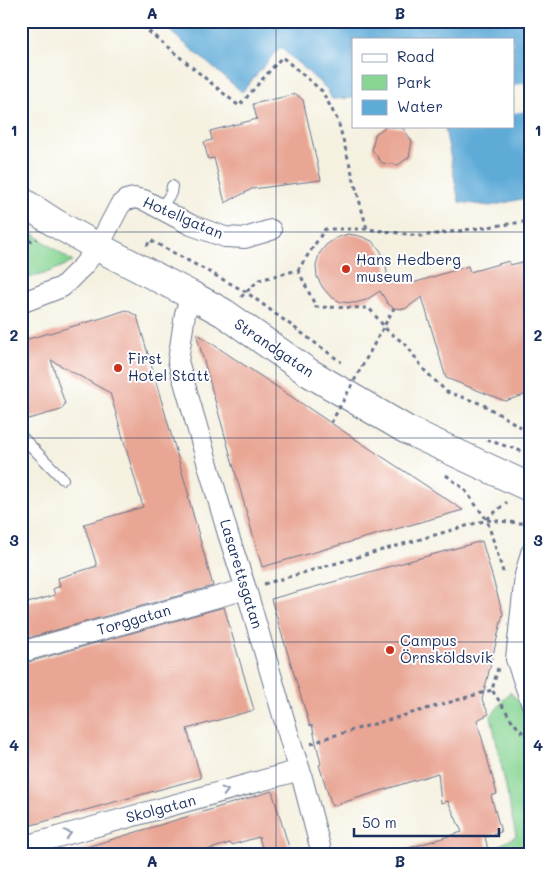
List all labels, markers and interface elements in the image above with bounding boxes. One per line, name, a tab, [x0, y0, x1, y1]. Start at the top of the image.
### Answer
text: A	[146, 2, 158, 23]
text: B	[395, 2, 405, 23]
legend	[352, 38, 514, 128]
text: Road	[397, 46, 434, 66]
text: Park	[397, 72, 431, 92]
text: Water	[397, 96, 443, 116]
text: 1	[10, 119, 18, 140]
text: 1	[534, 119, 542, 140]
street label: Hotellgatan	[140, 191, 227, 243]
place label: Hans Hedberg museum	[356, 249, 461, 286]
marker: Hans Hedberg museum	[340, 263, 352, 275]
street label: Strandgatan	[231, 313, 318, 381]
text: 2	[10, 324, 19, 345]
text: 2	[534, 324, 543, 345]
place label: First Hotel Statt	[128, 348, 210, 385]
marker: First Hotel Statt	[112, 362, 124, 374]
street label: Lasarettsgatan	[216, 517, 268, 631]
text: 3	[9, 529, 19, 550]
text: 3	[533, 529, 543, 550]
street label: Torggatan	[95, 599, 173, 639]
place label: Campus Örnsköldsvik	[400, 630, 493, 667]
marker: Campus Örnsköldsvik	[384, 644, 396, 656]
text: 4	[9, 734, 19, 755]
text: 4	[533, 734, 543, 755]
one-way arrow	[221, 786, 229, 797]
street label: Skolgatan	[124, 789, 198, 827]
scale bar	[354, 805, 500, 837]
text: 50 m	[362, 812, 397, 832]
one-way arrow	[64, 829, 73, 840]
text: A	[146, 850, 158, 871]
text: B	[395, 850, 405, 871]

